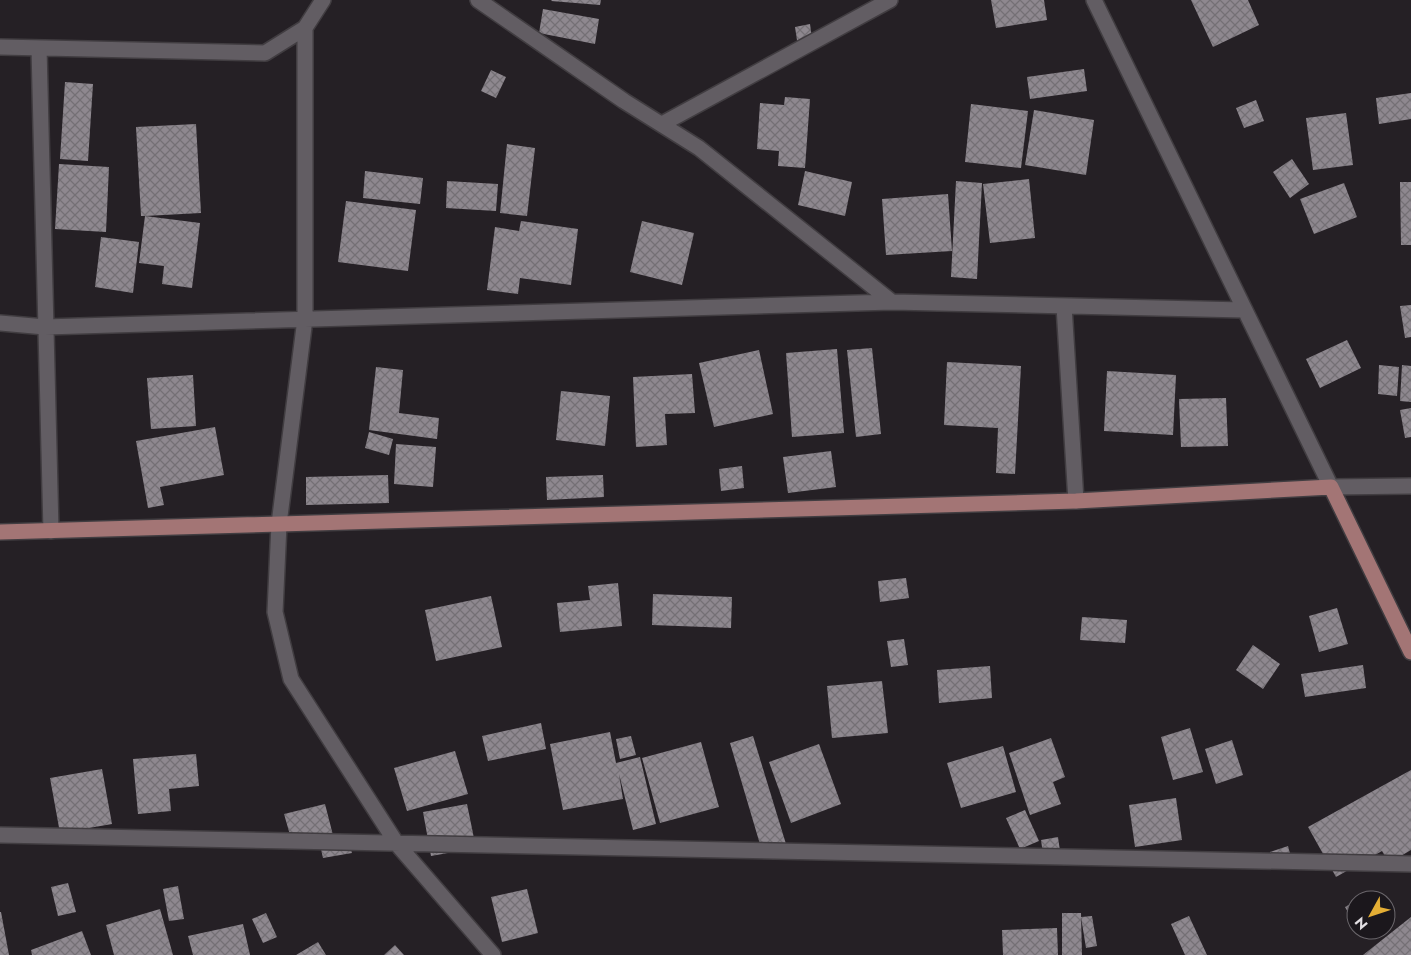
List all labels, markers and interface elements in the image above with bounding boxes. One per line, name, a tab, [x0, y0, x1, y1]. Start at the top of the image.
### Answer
north arrow	[1346, 890, 1396, 940]
text: N	[1350, 913, 1372, 934]

